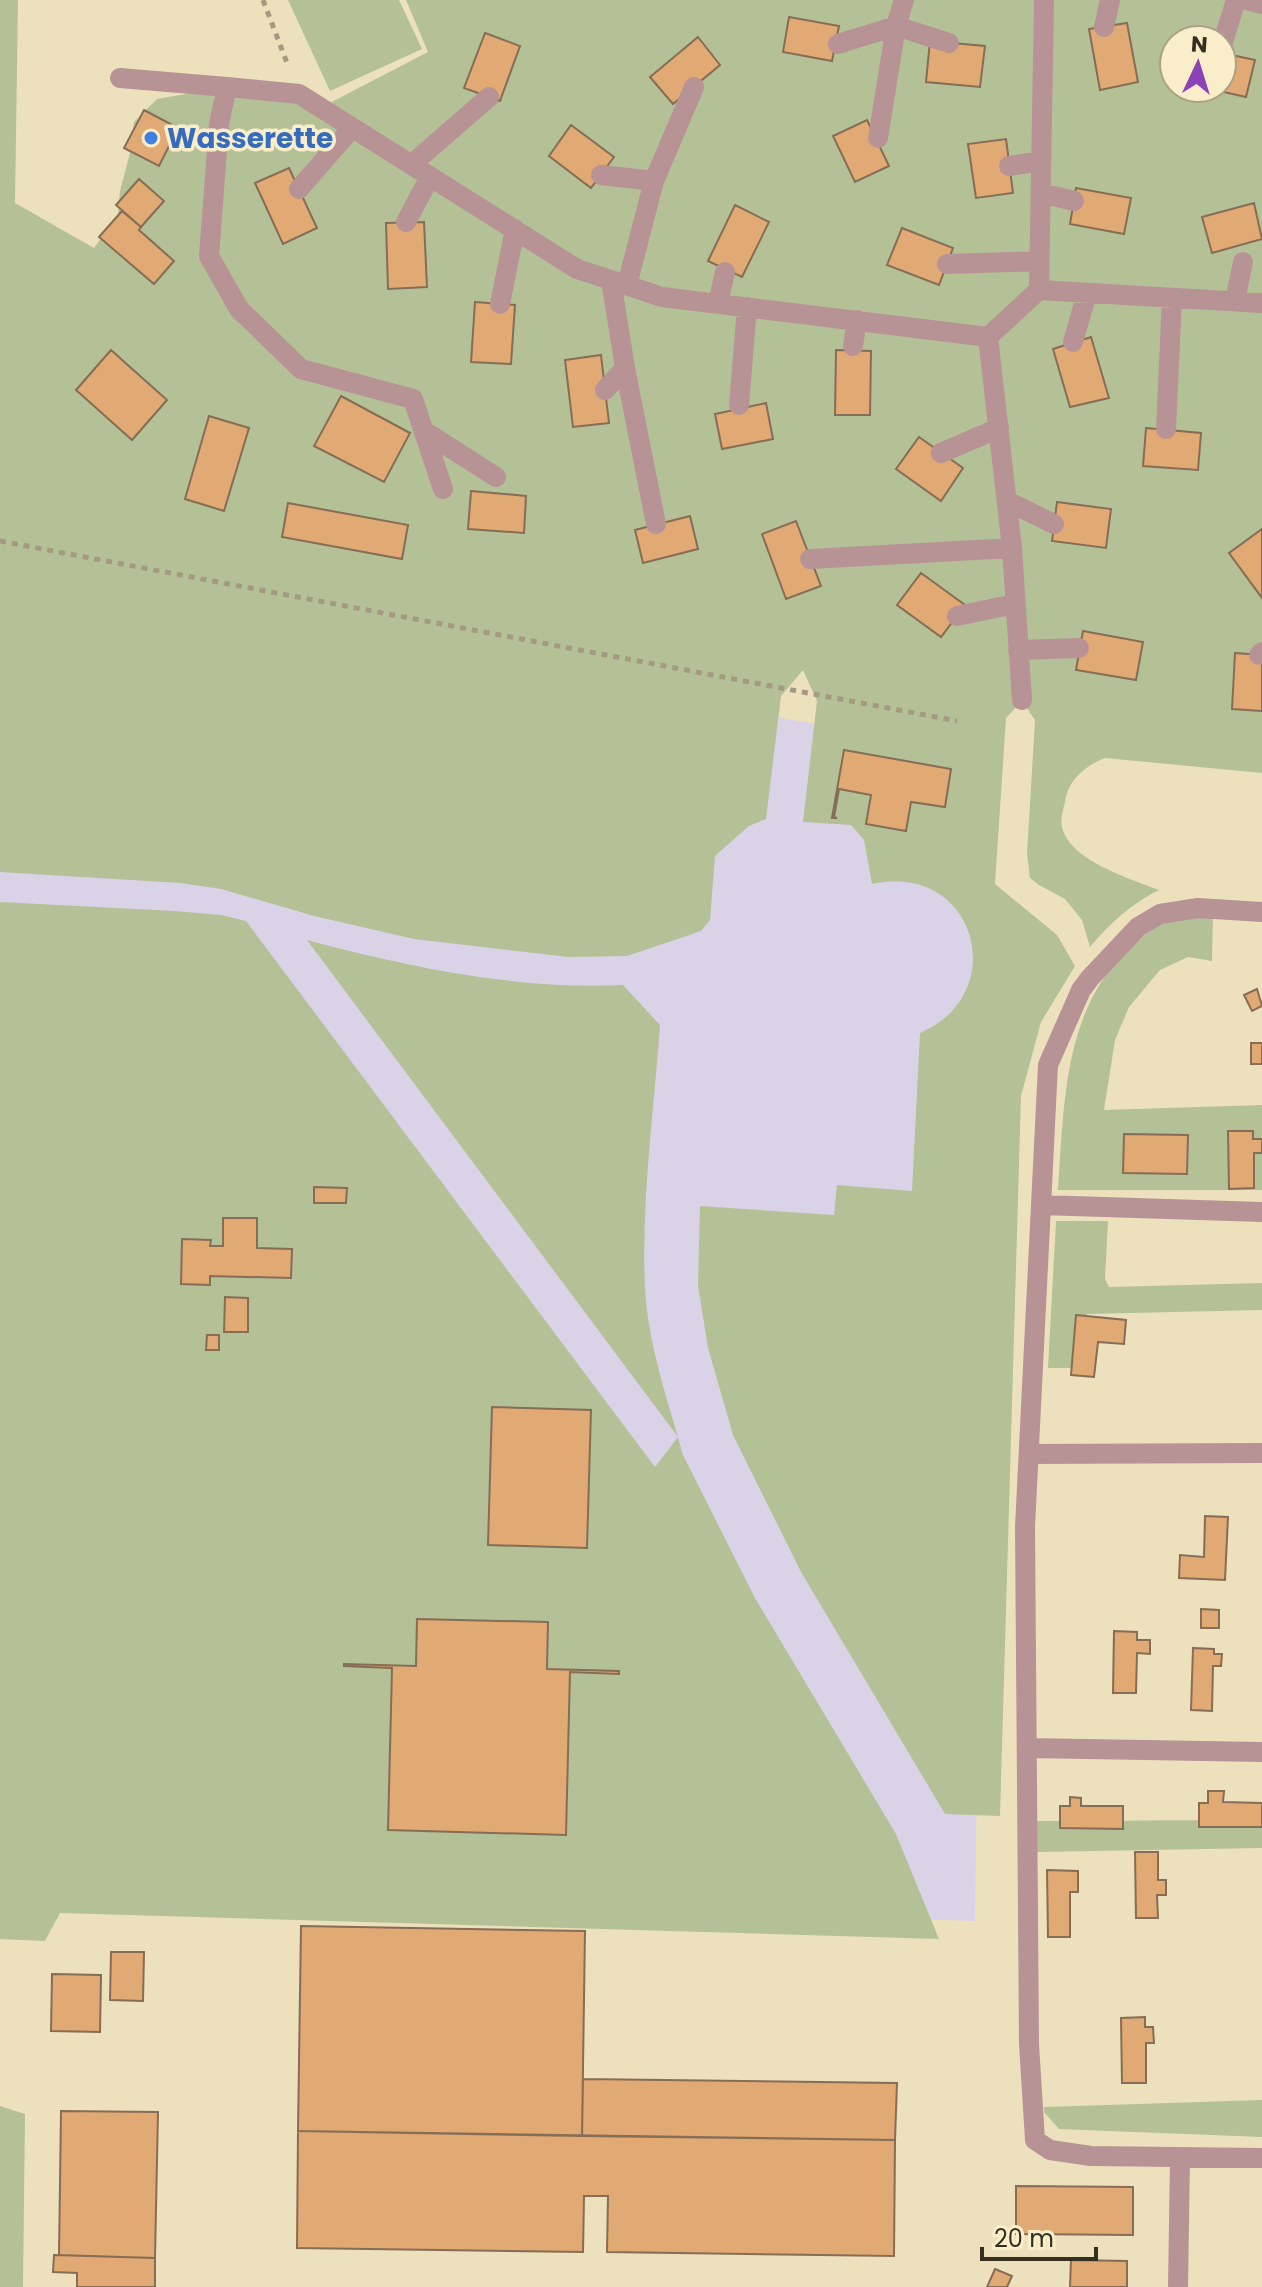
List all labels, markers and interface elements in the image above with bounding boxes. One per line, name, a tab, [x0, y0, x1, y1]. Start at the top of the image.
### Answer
north arrow	[1158, 24, 1238, 104]
text: N	[1190, 29, 1209, 61]
place label: Wasserette	[167, 119, 333, 158]
marker: Wasserette	[142, 129, 160, 147]
scale bar	[982, 2211, 1096, 2261]
text: 20 m	[994, 2222, 1054, 2255]

